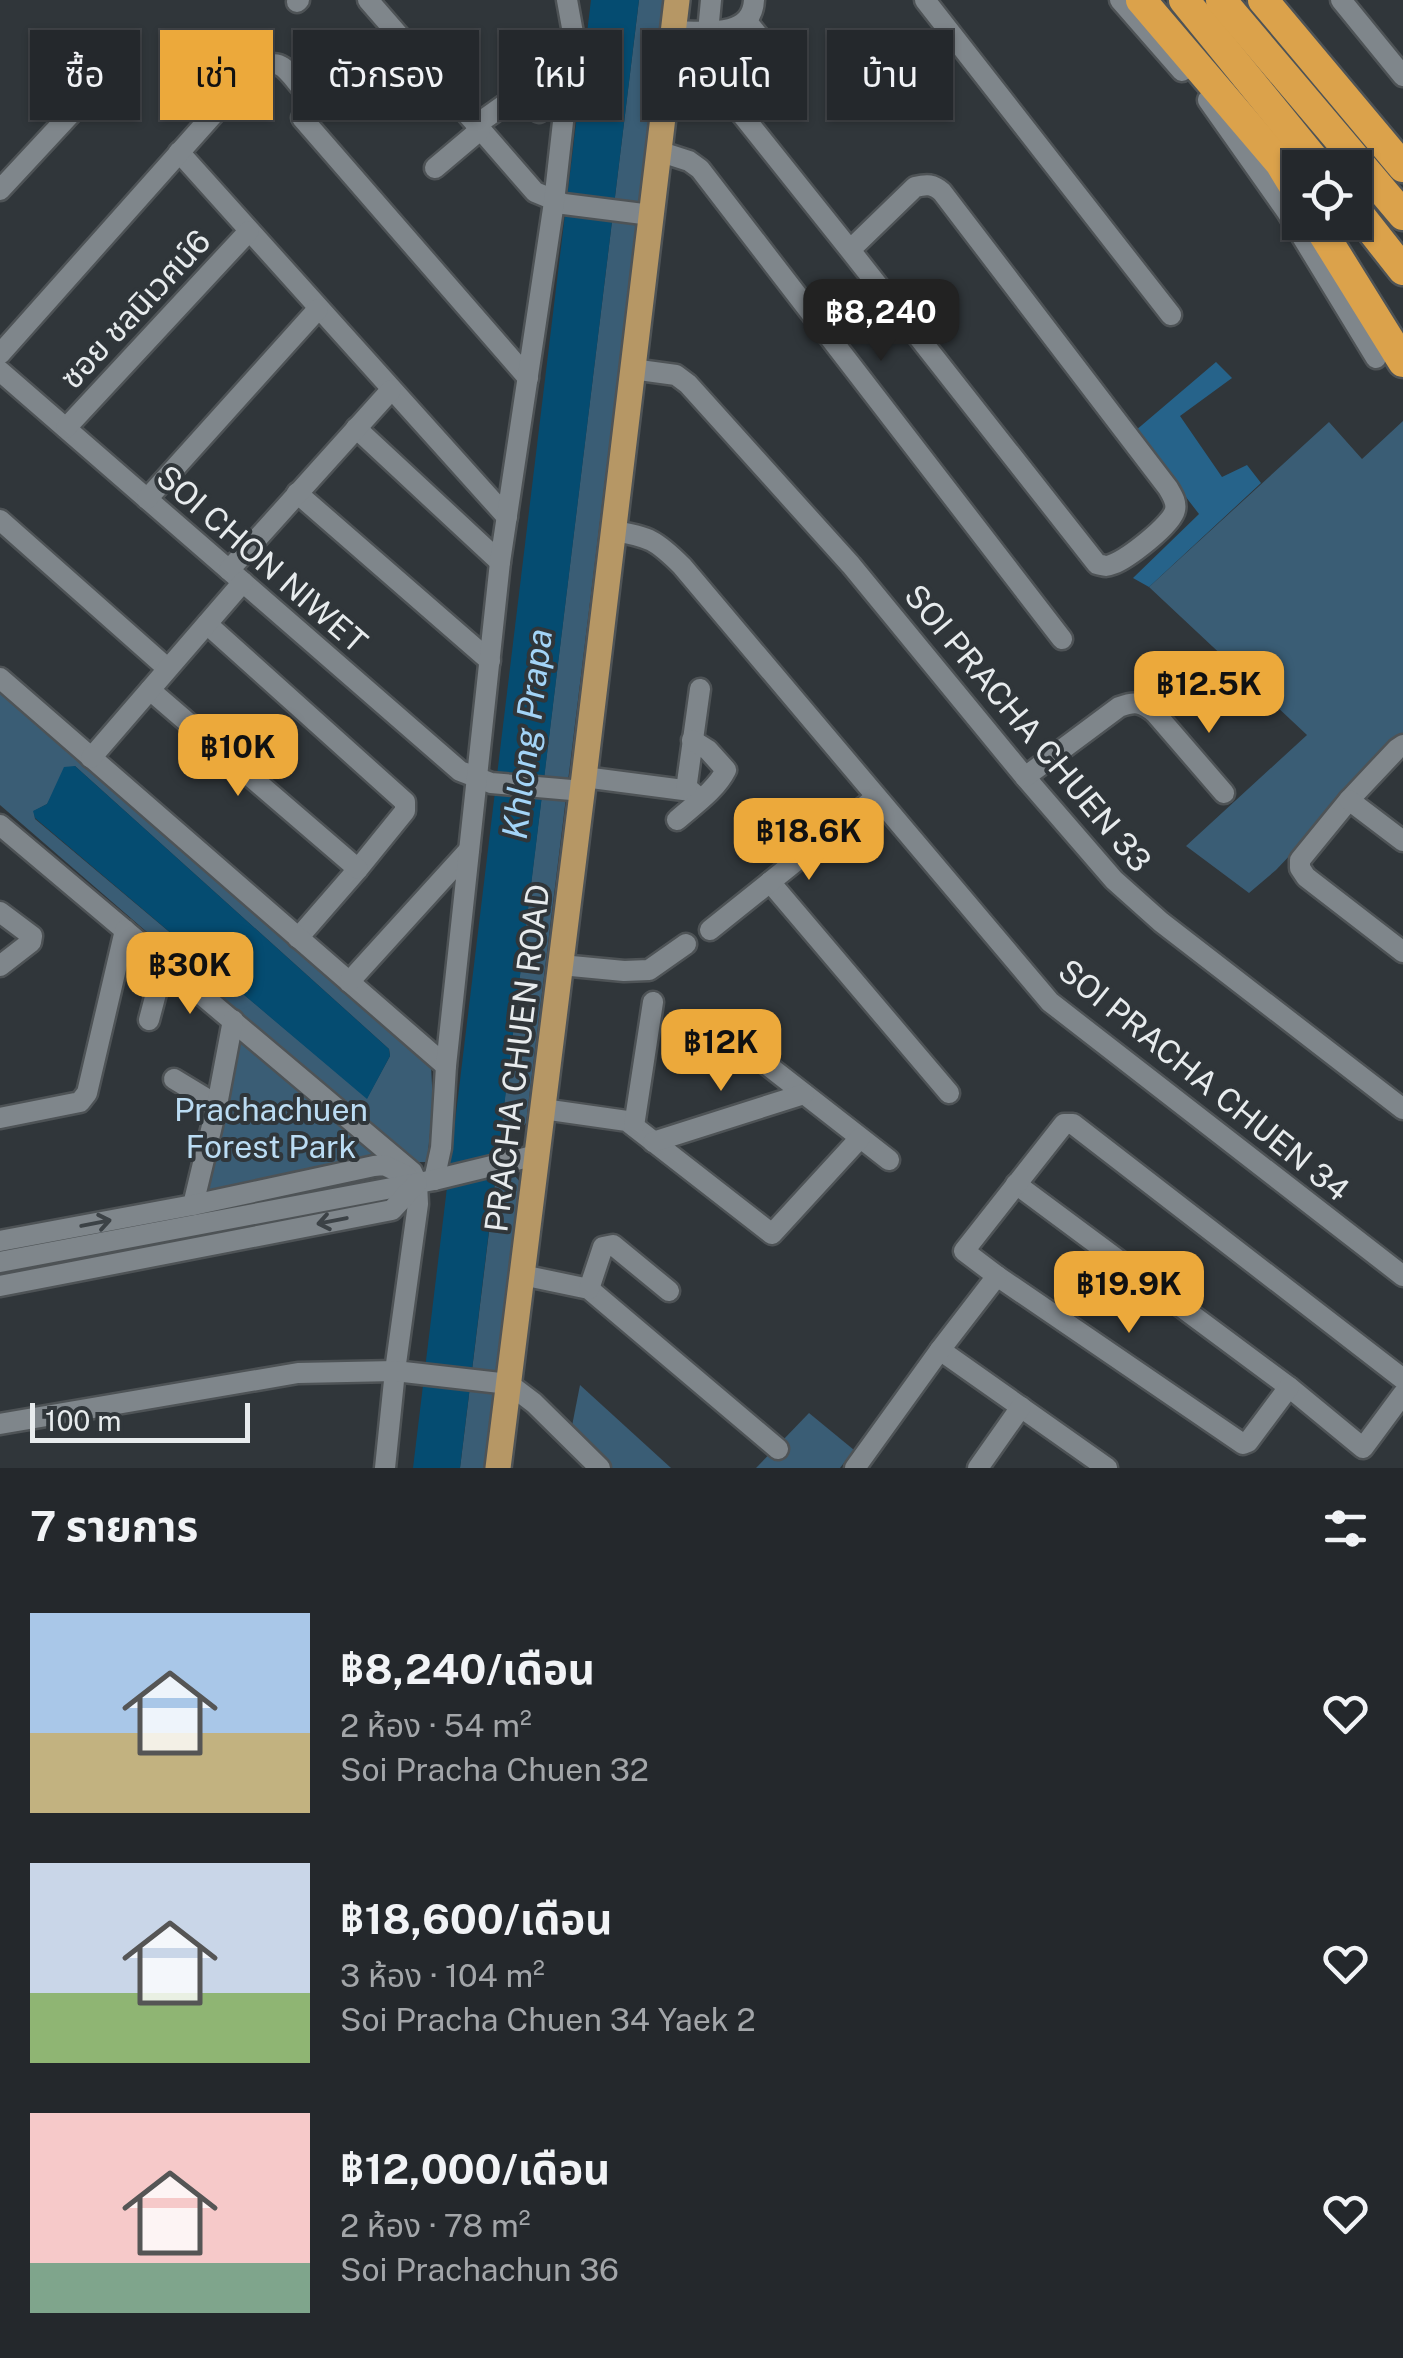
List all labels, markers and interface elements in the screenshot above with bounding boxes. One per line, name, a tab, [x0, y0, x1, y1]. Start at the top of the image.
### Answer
chip: ซื้อ	[30, 30, 140, 120]
chip: เช่า	[160, 30, 273, 120]
chip: ตัวกรอง	[293, 30, 479, 120]
chip: ใหม่	[499, 30, 622, 120]
chip: คอนโด	[642, 30, 807, 120]
chip: บ้าน	[827, 30, 953, 120]
map controls	[1282, 150, 1372, 240]
button: locate	[1282, 150, 1372, 240]
street label: ซอย ชลนิเวศน์6	[52, 222, 218, 396]
pin: ฿8,240	[800, 279, 962, 364]
text: ฿8,240	[825, 293, 937, 330]
street label: SOI CHON NIWET	[149, 458, 375, 660]
street label: SOI PRACHA CHUEN 33	[897, 577, 1159, 879]
water label: Khlong Prapa	[494, 627, 560, 841]
pin: ฿12.5K	[1128, 651, 1290, 736]
text: ฿12.5K	[1156, 665, 1262, 702]
pin: ฿10K	[179, 714, 297, 799]
text: ฿10K	[200, 728, 276, 765]
pin: ฿18.6K	[728, 798, 890, 883]
text: ฿18.6K	[756, 812, 862, 849]
street label: PRACHA CHUEN ROAD	[477, 882, 557, 1234]
pin: ฿30K	[131, 932, 249, 1017]
text: ฿30K	[148, 946, 232, 983]
street label: SOI PRACHA CHUEN 34	[1051, 951, 1357, 1209]
pin: ฿12K	[662, 1009, 780, 1094]
text: ฿12K	[683, 1023, 759, 1060]
park label: Prachachuen Forest Park	[174, 1091, 368, 1165]
one-way arrow	[316, 1212, 348, 1231]
one-way arrow	[79, 1213, 112, 1232]
pin: ฿19.9K	[1048, 1251, 1210, 1336]
text: ฿19.9K	[1076, 1265, 1182, 1302]
scale bar	[30, 1398, 250, 1442]
text: 100 m	[45, 1404, 122, 1437]
text: 7 รายการ	[30, 1501, 198, 1550]
icon: filters	[1318, 1501, 1373, 1556]
text: ฿8,240/เดือน	[340, 1644, 595, 1693]
icon: home	[110, 1653, 230, 1773]
icon: heart	[1318, 1686, 1373, 1741]
text: 2 ห้อง · 54 m²	[340, 1707, 532, 1744]
text: Soi Pracha Chuen 32	[340, 1751, 649, 1788]
text: ฿18,600/เดือน	[340, 1894, 612, 1943]
icon: home	[110, 1903, 230, 2023]
icon: heart	[1318, 1936, 1373, 1991]
text: 3 ห้อง · 104 m²	[340, 1957, 545, 1994]
text: Soi Pracha Chuen 34 Yaek 2	[340, 2001, 756, 2038]
text: ฿12,000/เดือน	[340, 2144, 610, 2193]
icon: home	[110, 2153, 230, 2273]
icon: heart	[1318, 2186, 1373, 2241]
text: 2 ห้อง · 78 m²	[340, 2207, 530, 2244]
text: Soi Prachachun 36	[340, 2251, 619, 2288]

